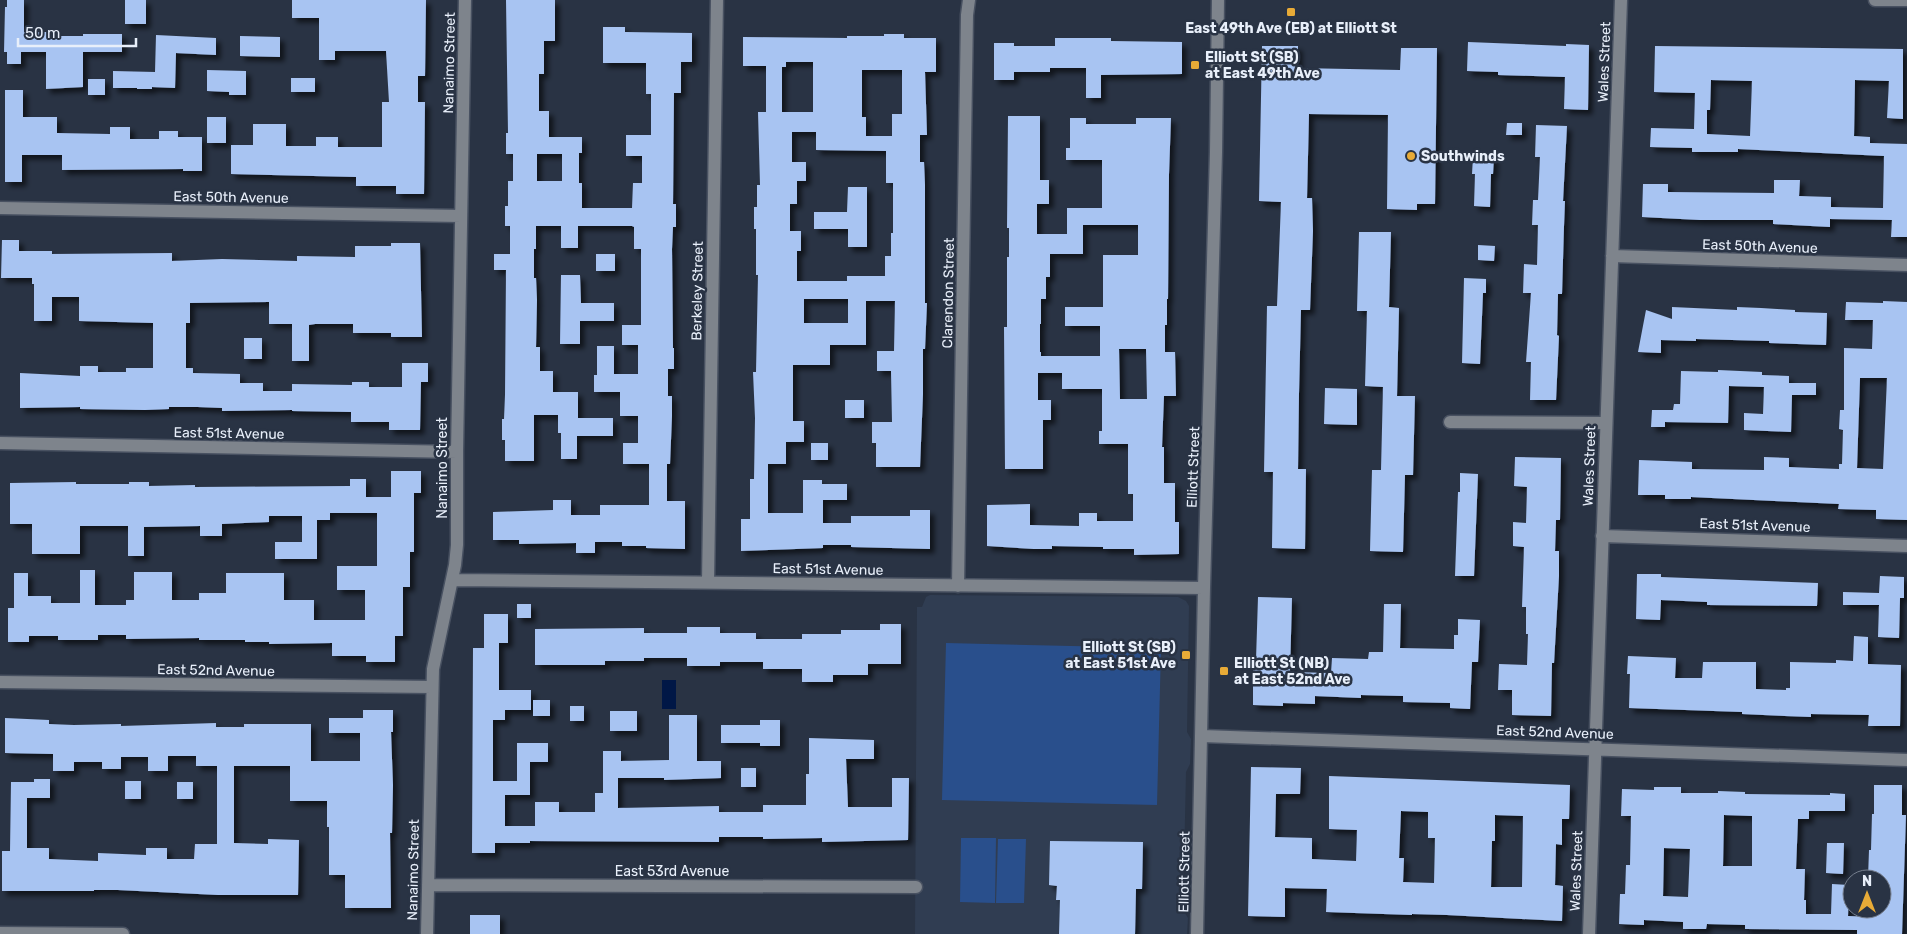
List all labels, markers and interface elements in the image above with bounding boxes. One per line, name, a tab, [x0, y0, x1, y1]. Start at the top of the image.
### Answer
marker: East 49th Ave (EB) at Elliott St	[1285, 6, 1297, 18]
street label: Nanaimo Street	[440, 12, 459, 114]
scale bar	[18, 15, 135, 47]
place label: East 49th Ave (EB) at Elliott St	[1185, 20, 1397, 37]
street label: Wales Street	[1595, 21, 1614, 103]
text: 50 m	[25, 24, 60, 42]
place label: Elliott St (SB) at East 49th Ave	[1205, 49, 1320, 82]
marker: Elliott St (SB) at East 49th Ave	[1189, 59, 1201, 71]
place label: Southwinds	[1421, 148, 1505, 165]
marker: Southwinds	[1405, 150, 1417, 162]
street label: East 50th Avenue	[173, 188, 289, 207]
street label: East 50th Avenue	[1702, 236, 1818, 257]
street label: Clarendon Street	[939, 237, 958, 349]
street label: Berkeley Street	[688, 241, 707, 341]
street label: Nanaimo Street	[434, 417, 451, 519]
street label: East 51st Avenue	[173, 424, 285, 443]
street label: Elliott Street	[1184, 425, 1203, 508]
street label: Wales Street	[1580, 425, 1599, 507]
street label: East 51st Avenue	[1699, 515, 1811, 536]
street label: East 51st Avenue	[772, 560, 884, 579]
place label: Elliott St (SB) at East 51st Ave	[1065, 639, 1176, 672]
marker: Elliott St (SB) at East 51st Ave	[1180, 649, 1192, 661]
place label: Elliott St (NB) at East 52nd Ave	[1234, 655, 1351, 688]
street label: East 52nd Avenue	[157, 661, 275, 680]
marker: Elliott St (NB) at East 52nd Ave	[1218, 665, 1230, 677]
street label: East 52nd Avenue	[1496, 722, 1614, 743]
street label: Nanaimo Street	[404, 819, 423, 921]
street label: Wales Street	[1567, 830, 1586, 912]
street label: Elliott Street	[1175, 831, 1194, 913]
street label: East 53rd Avenue	[615, 863, 729, 880]
north arrow	[1842, 869, 1892, 919]
text: N	[1862, 873, 1872, 890]

